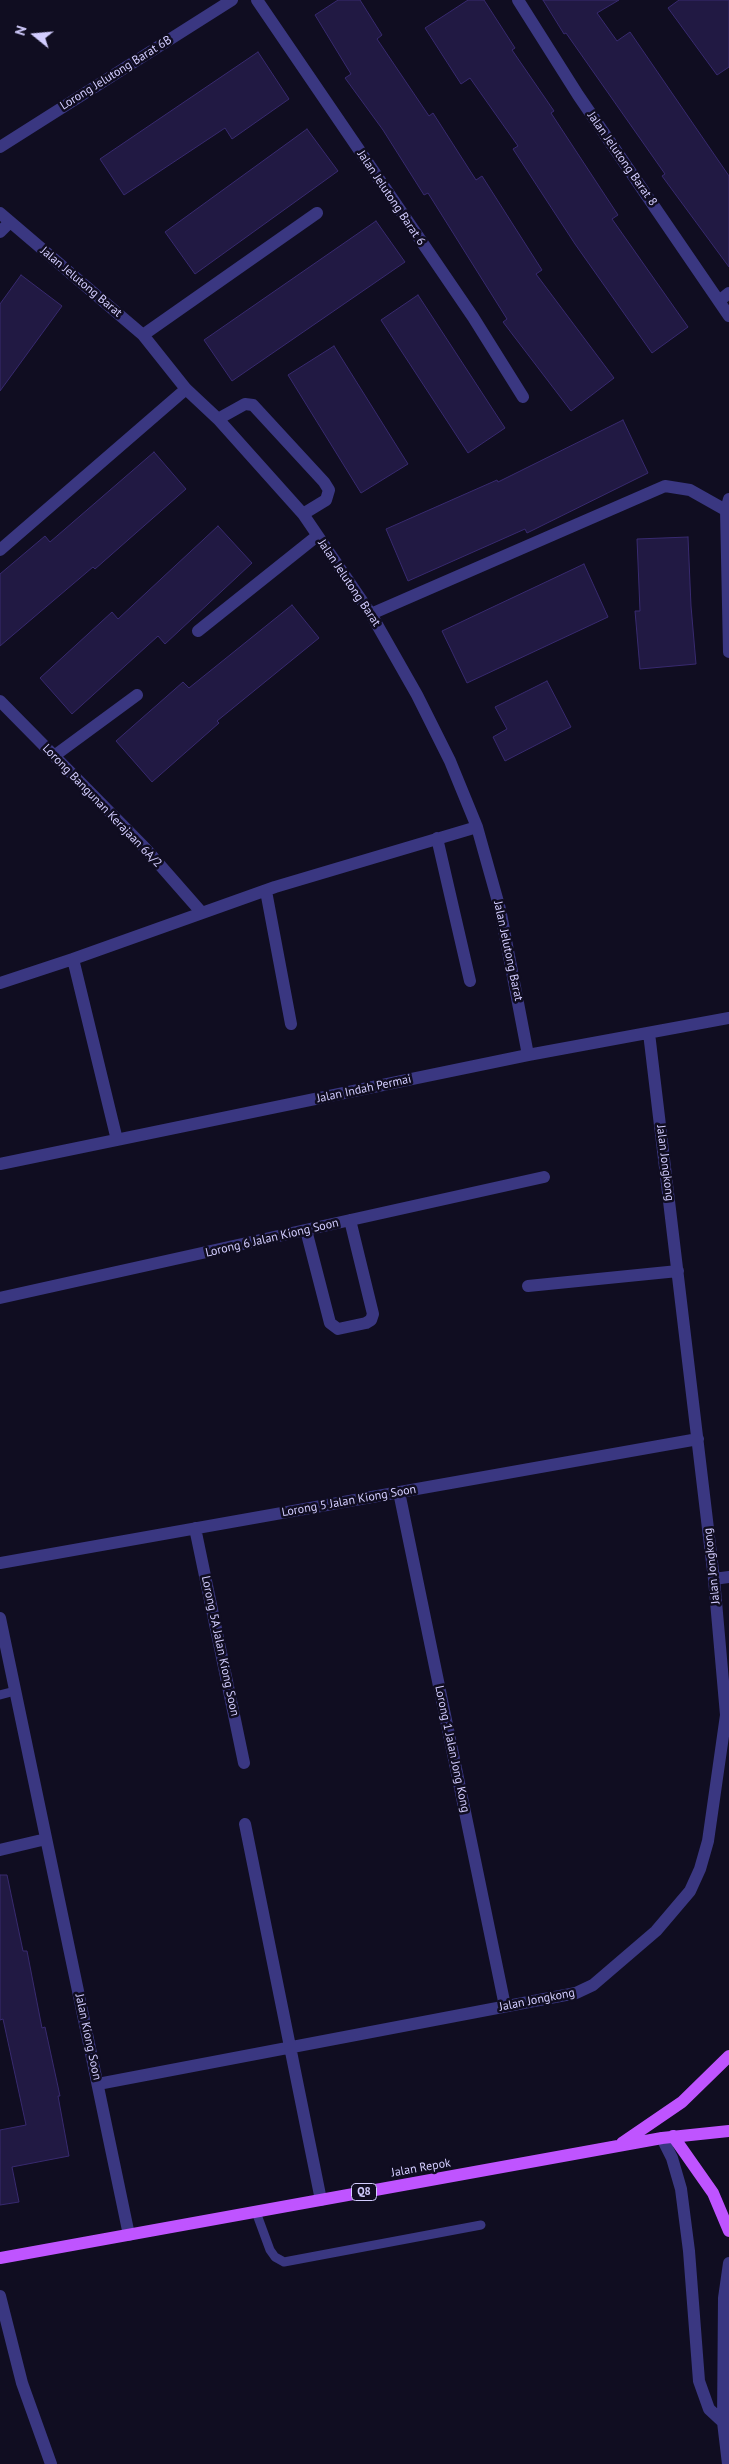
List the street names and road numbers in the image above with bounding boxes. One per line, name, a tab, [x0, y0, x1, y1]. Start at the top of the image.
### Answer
street label: Lorong Jelutong Barat 6B	[58, 33, 174, 113]
street label: Jalan Jelutong Barat 8	[584, 109, 660, 209]
street label: Jalan Jelutong Barat 6	[354, 148, 428, 248]
street label: Jalan Jelutong Barat	[37, 244, 125, 320]
street label: Jalan Jelutong Barat	[315, 537, 383, 629]
street label: Lorong Bangunan Kerajaan 6A/2	[39, 741, 165, 871]
street label: Jalan Jelutong Barat	[490, 900, 526, 1002]
street label: Jalan Indah Permai	[315, 1072, 413, 1106]
street label: Jalan Jongkong	[653, 1124, 677, 1202]
street label: Lorong 6 Jalan Kiong Soon	[204, 1216, 340, 1260]
street label: Lorong 5 Jalan Kiong Soon	[281, 1482, 417, 1520]
street label: Jalan Jongkong	[701, 1527, 723, 1605]
street label: Lorong 5A Jalan Kiong Soon	[198, 1575, 242, 1717]
street label: Lorong 1 Jalan Jong Kong	[432, 1684, 472, 1814]
street label: Jalan Jongkong	[498, 1986, 576, 2014]
street label: Jalan Kiong Soon	[72, 1993, 104, 2081]
street label: Jalan Repok	[390, 2156, 452, 2180]
road number: Q8	[352, 2184, 376, 2200]

